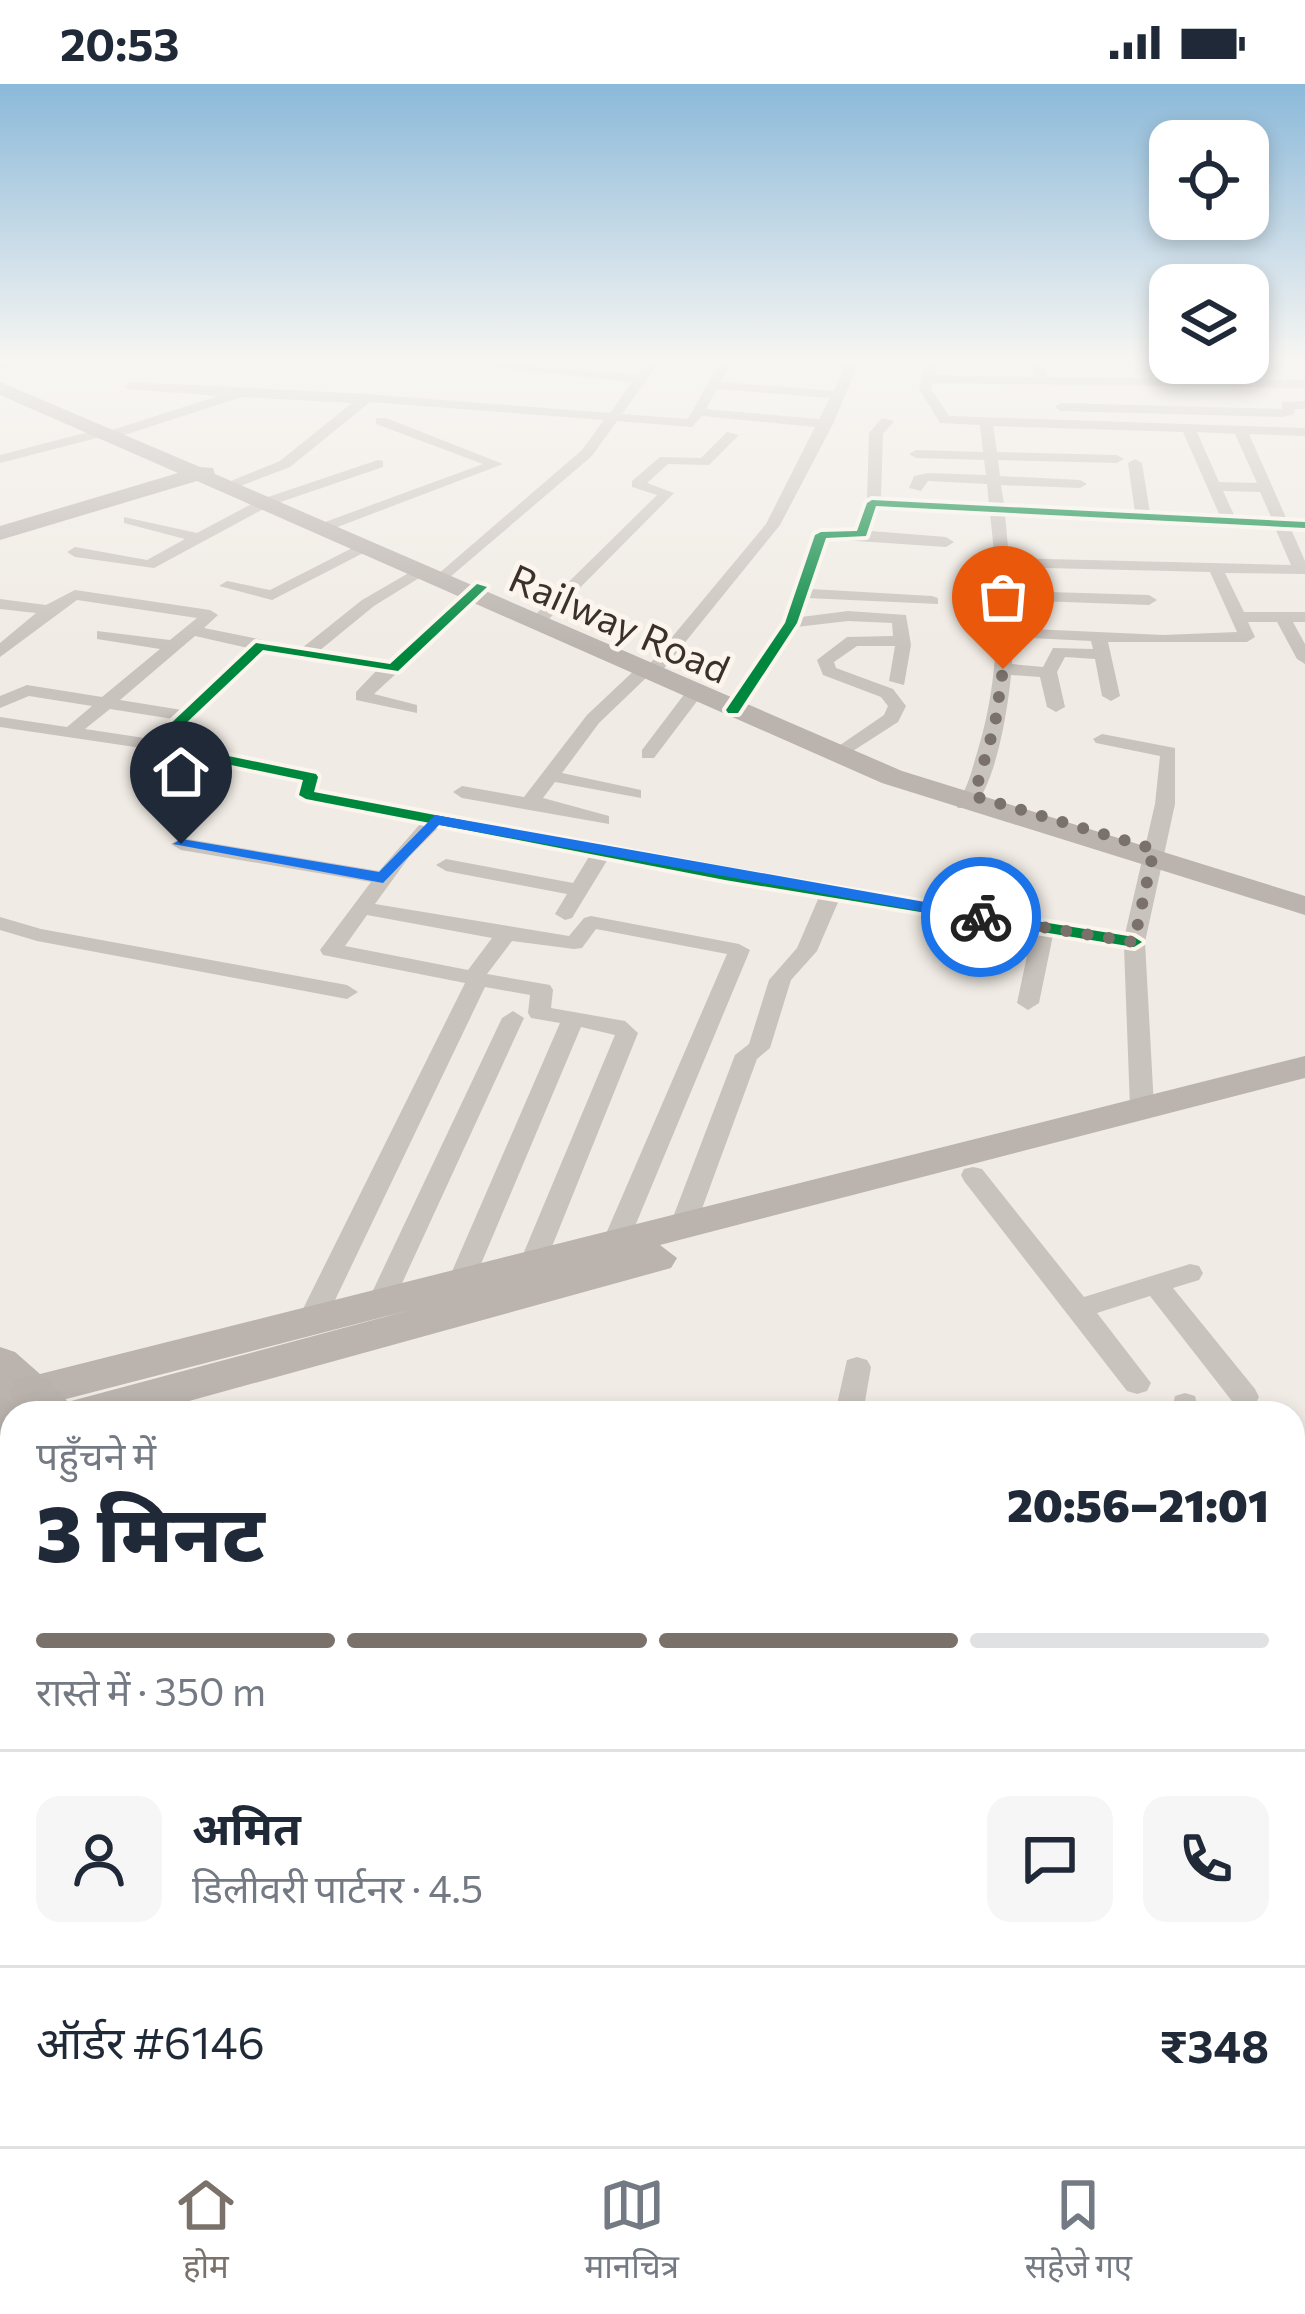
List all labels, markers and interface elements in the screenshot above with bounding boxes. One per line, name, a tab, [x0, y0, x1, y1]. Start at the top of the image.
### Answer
text: 20:53	[60, 15, 180, 70]
map controls	[1149, 120, 1269, 384]
button: locate	[1149, 120, 1269, 240]
button: layers	[1149, 264, 1269, 384]
pin	[952, 546, 1054, 669]
street label: Railway Road	[503, 552, 737, 692]
icon: bag	[970, 564, 1036, 630]
pin	[130, 721, 232, 844]
icon: home	[148, 739, 214, 805]
courier	[921, 857, 1041, 977]
icon: bike	[948, 884, 1014, 950]
text: पहुँचने में	[36, 1430, 156, 1478]
text: 20:56–21:01	[1007, 1476, 1269, 1531]
text: 3 मिनट	[36, 1483, 265, 1578]
text: रास्ते में · 350 m	[36, 1666, 266, 1714]
button: person	[36, 1796, 162, 1922]
button: chat	[987, 1796, 1113, 1922]
button: phone	[1143, 1796, 1269, 1922]
text: अमित	[192, 1799, 301, 1854]
text: डिलीवरी पार्टनर · 4.5	[192, 1863, 483, 1911]
text: ऑर्डर #6146	[36, 2013, 265, 2068]
text: ₹348	[1160, 2017, 1269, 2072]
tab: होम	[173, 2172, 239, 2291]
tab: मानचित्र	[585, 2172, 679, 2291]
tab: सहेजे गए	[1025, 2172, 1132, 2291]

